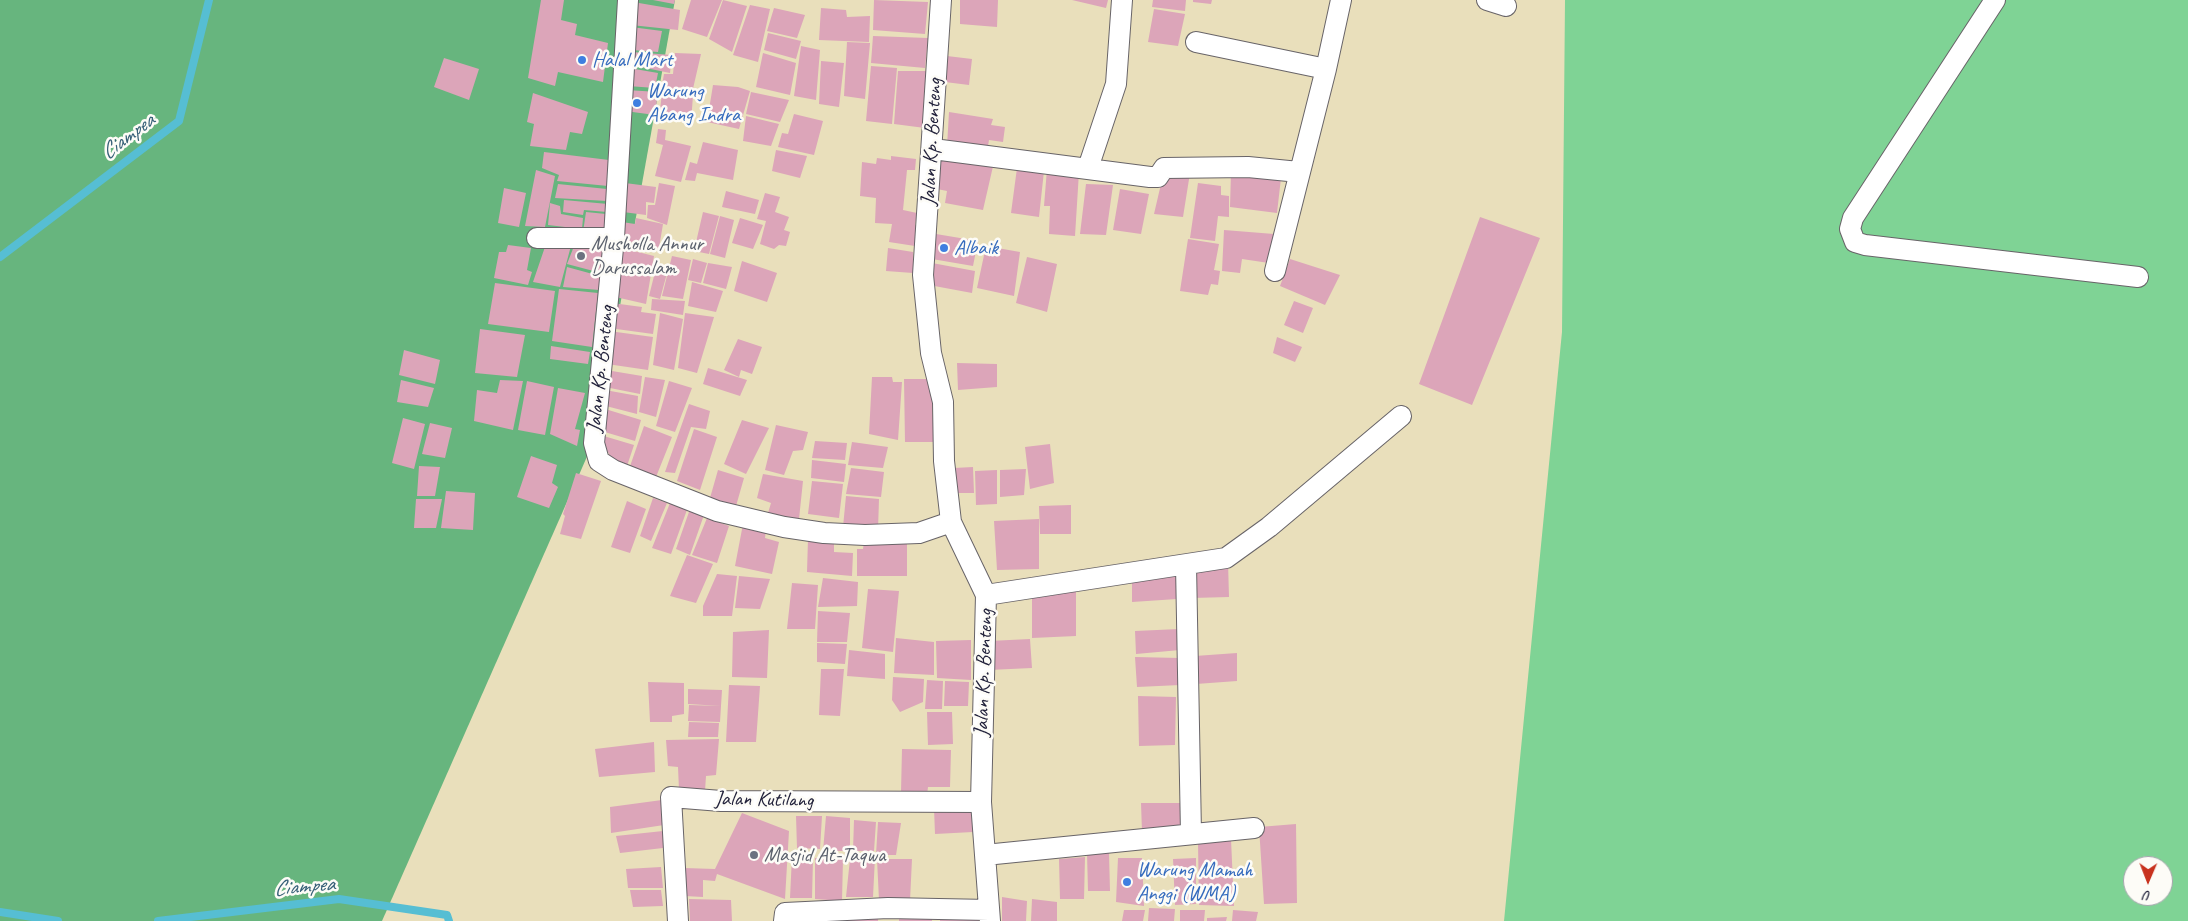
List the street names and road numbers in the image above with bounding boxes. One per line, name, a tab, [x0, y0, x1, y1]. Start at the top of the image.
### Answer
street label: Jalan Kp. Benteng	[916, 78, 948, 206]
street label: Jalan Kp. Benteng	[582, 304, 620, 434]
street label: Jalan Kp. Benteng	[969, 609, 999, 737]
street label: Jalan Kutilang	[714, 787, 814, 813]

